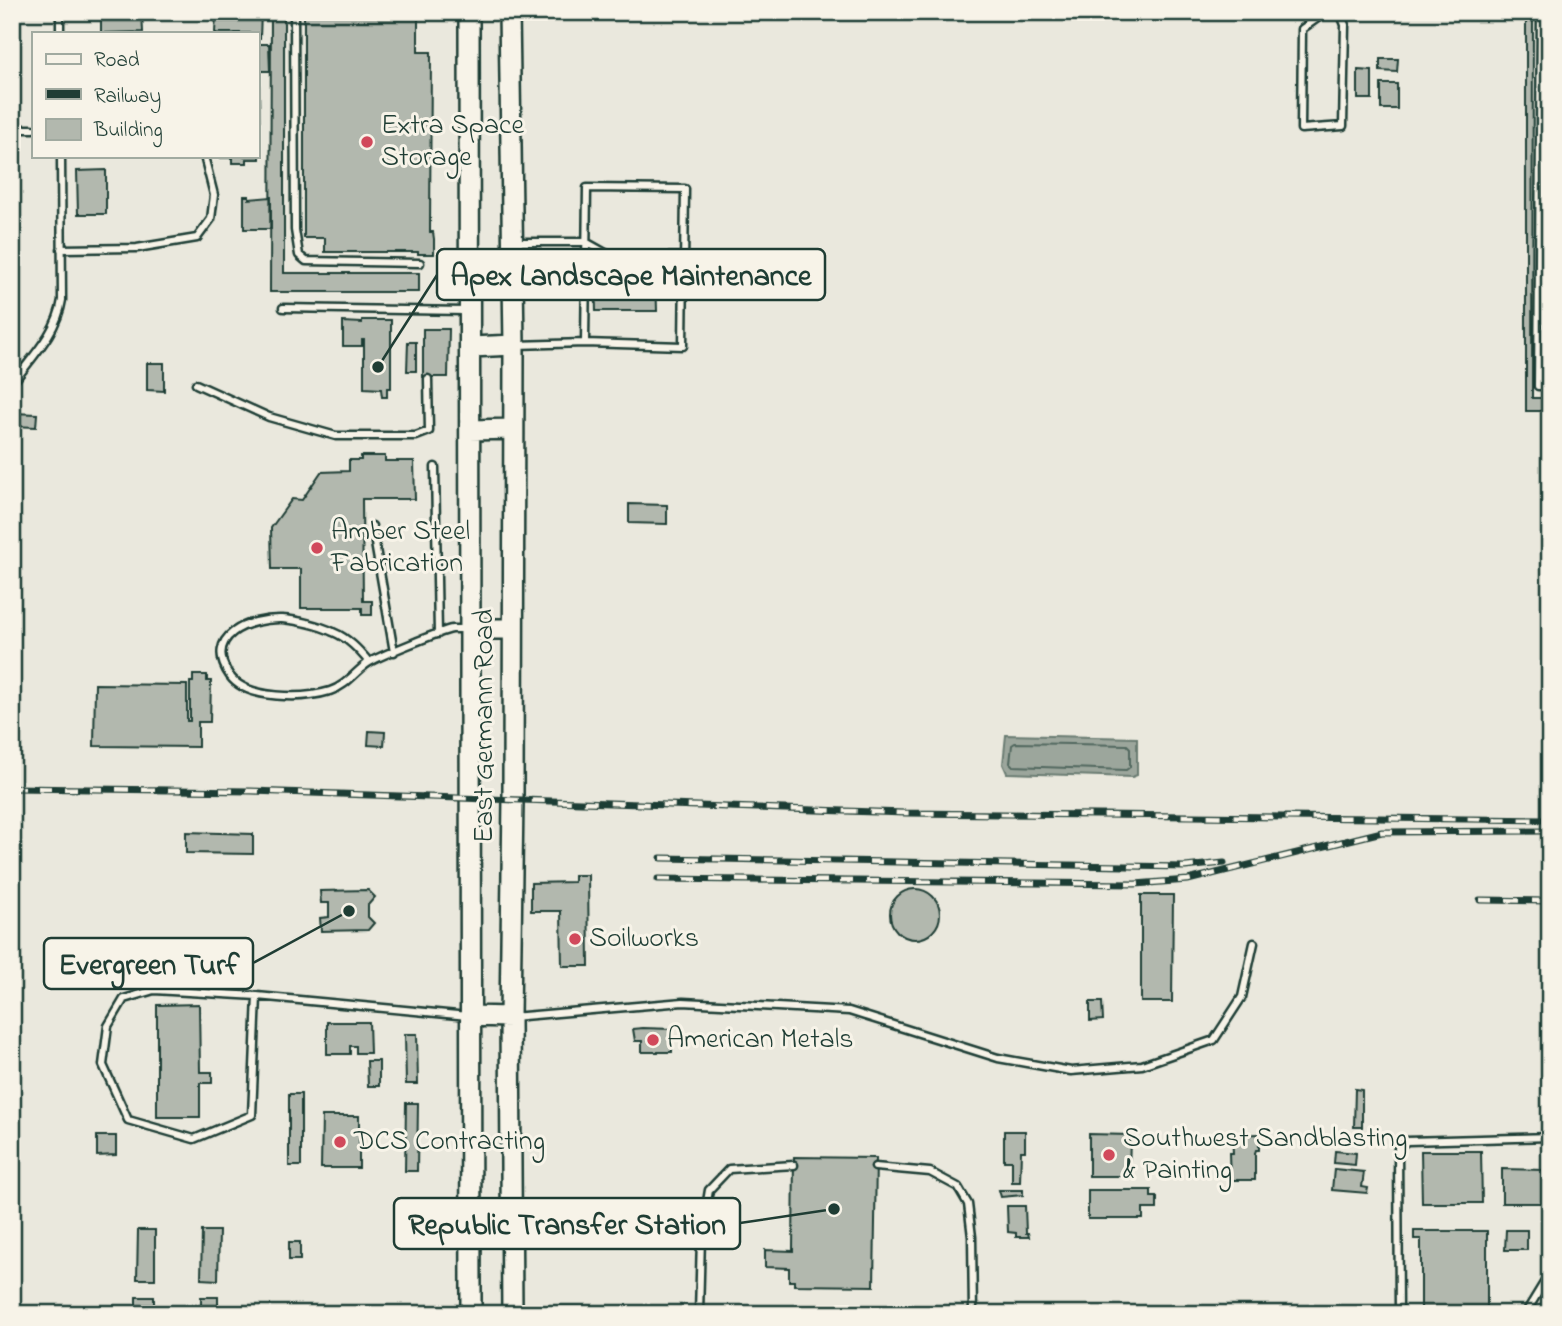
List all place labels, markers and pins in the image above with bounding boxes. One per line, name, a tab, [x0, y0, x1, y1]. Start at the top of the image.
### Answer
place label: Extra Space Storage	[381, 106, 524, 179]
marker: Extra Space Storage	[359, 134, 375, 150]
callout: Apex Landscape Maintenance	[437, 249, 825, 300]
place label: Amber Steel Fabrication	[330, 512, 470, 585]
marker: Amber Steel Fabrication	[309, 540, 325, 556]
place label: Soilworks	[589, 919, 699, 960]
marker: Soilworks	[567, 931, 583, 947]
callout: Evergreen Turf	[44, 938, 253, 989]
place label: American Metals	[667, 1020, 854, 1061]
marker: American Metals	[645, 1032, 661, 1048]
place label: Southwest Sandblasting & Painting	[1123, 1119, 1407, 1192]
place label: DCS Contracting	[353, 1122, 545, 1163]
marker: DCS Contracting	[332, 1134, 348, 1150]
marker: Southwest Sandblasting & Painting	[1101, 1147, 1117, 1163]
callout: Republic Transfer Station	[394, 1198, 740, 1249]

